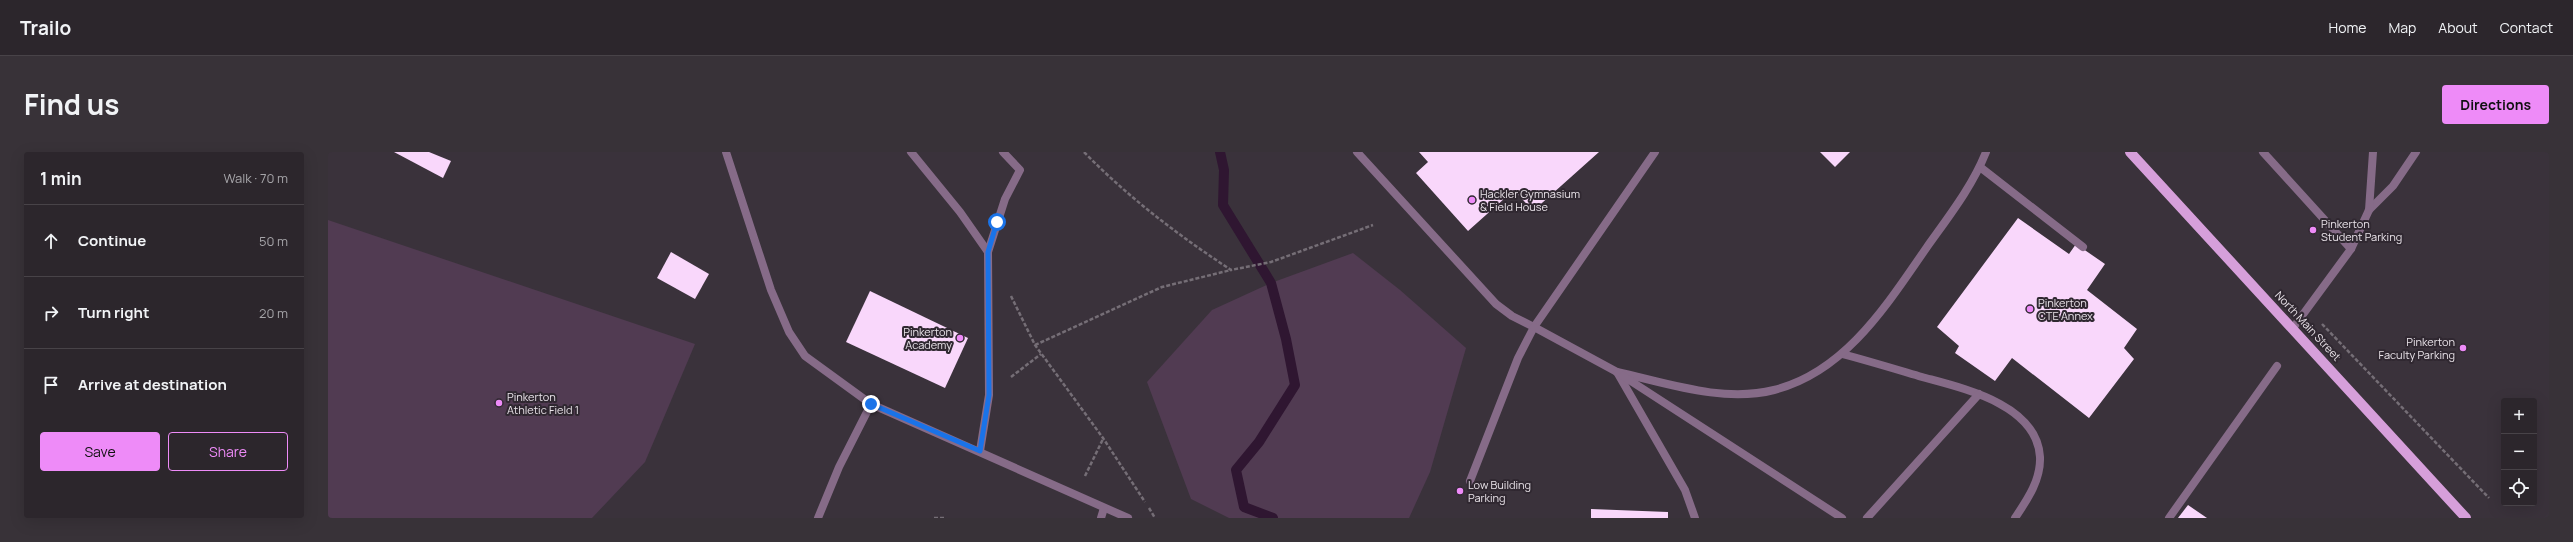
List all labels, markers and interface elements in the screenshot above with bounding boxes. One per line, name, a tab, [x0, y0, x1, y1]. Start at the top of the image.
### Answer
text: Trailo	[20, 15, 71, 41]
text: Home	[2329, 18, 2366, 37]
text: Map	[2388, 18, 2416, 37]
text: About	[2438, 18, 2478, 37]
text: Contact	[2500, 18, 2553, 37]
text: Find us	[24, 85, 119, 123]
button: Directions	[2442, 85, 2549, 124]
text: 1 min	[40, 167, 82, 190]
text: Walk · 70 m	[223, 169, 288, 187]
place label: Hackler Gymnasium & Field House	[1480, 186, 1580, 214]
marker: Hackler Gymnasium & Field House	[1467, 195, 1477, 205]
route start	[988, 213, 1006, 231]
place label: Pinkerton Student Parking	[2321, 216, 2402, 244]
marker: Pinkerton Student Parking	[2308, 225, 2318, 235]
icon: ahead	[40, 230, 62, 252]
text: Continue	[78, 230, 146, 251]
text: 50 m	[259, 232, 288, 250]
street label: North Main Street	[2272, 288, 2345, 364]
place label: Pinkerton CTE Annex	[2038, 295, 2093, 323]
icon: right	[40, 302, 62, 324]
text: Turn right	[78, 302, 149, 323]
text: 20 m	[259, 304, 288, 322]
marker: Pinkerton CTE Annex	[2025, 304, 2035, 314]
place label: Pinkerton Academy	[903, 324, 952, 352]
marker: Pinkerton Academy	[955, 333, 965, 343]
place label: Pinkerton Faculty Parking	[2379, 334, 2455, 362]
marker: Pinkerton Faculty Parking	[2458, 343, 2468, 353]
icon: arrive	[40, 374, 62, 396]
text: Arrive at destination	[78, 374, 227, 395]
place label: Pinkerton Athletic Field 1	[507, 389, 579, 417]
route end	[862, 395, 880, 413]
marker: Pinkerton Athletic Field 1	[494, 398, 504, 408]
map controls	[2501, 398, 2537, 506]
button: +	[2501, 398, 2537, 434]
button: Save	[40, 432, 160, 471]
button: Share	[168, 432, 288, 471]
button: −	[2501, 434, 2537, 470]
button: locate	[2501, 470, 2537, 506]
place label: Low Building Parking	[1468, 477, 1531, 505]
marker: Low Building Parking	[1455, 486, 1465, 496]

